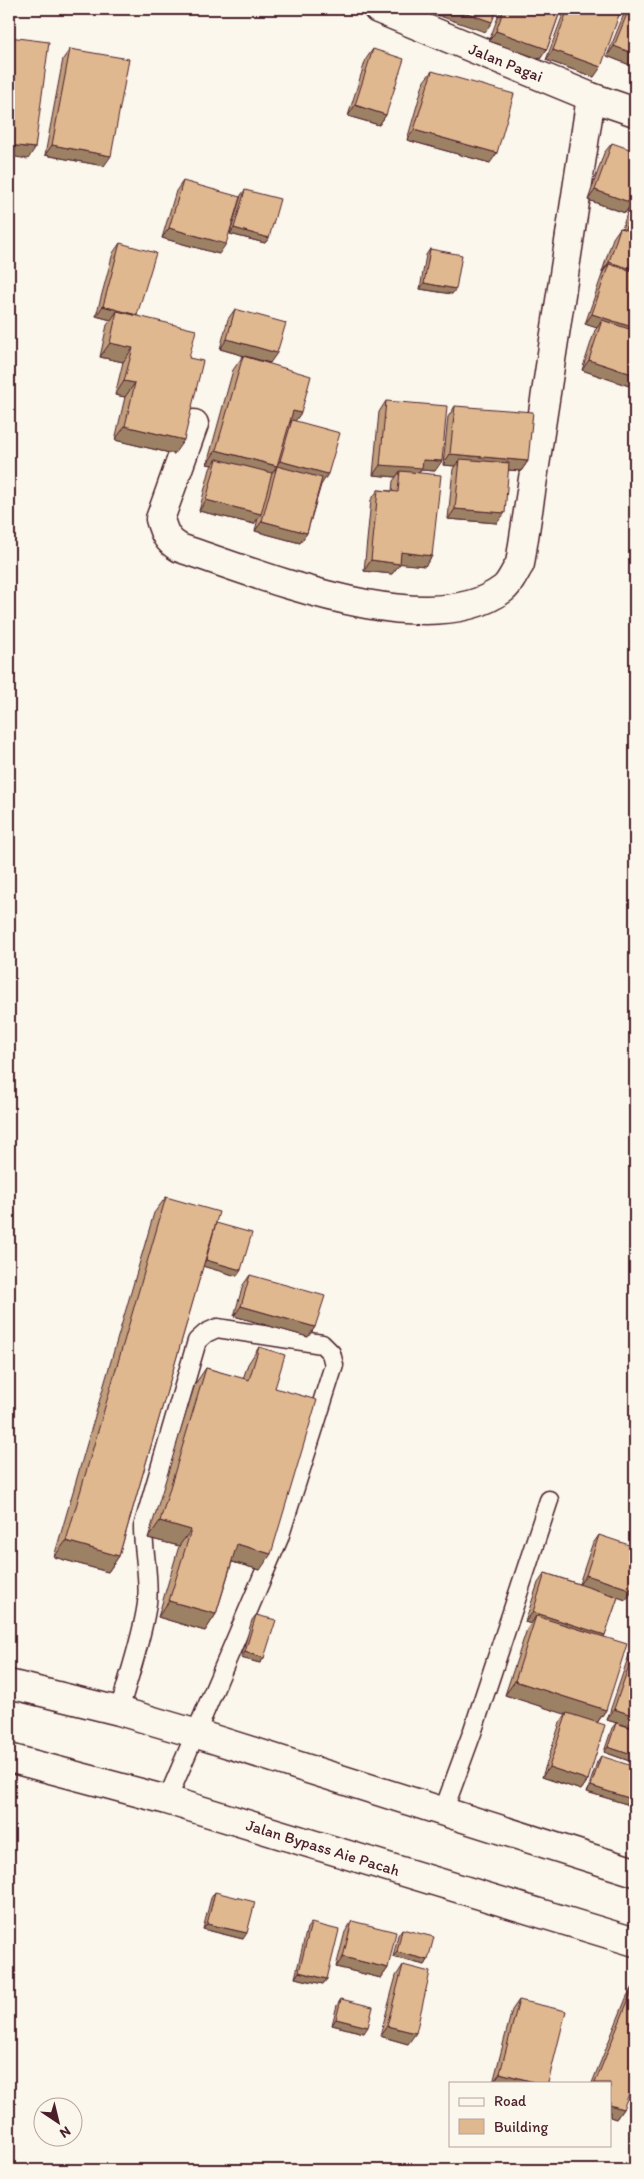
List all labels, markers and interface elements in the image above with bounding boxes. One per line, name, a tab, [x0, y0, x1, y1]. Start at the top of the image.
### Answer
street label: Jalan Pagai	[466, 39, 546, 86]
street label: Jalan Bypass Aie Pacah	[244, 1815, 402, 1880]
legend	[449, 2082, 612, 2146]
text: Road	[494, 2092, 527, 2110]
north arrow	[32, 2096, 82, 2146]
text: Building	[494, 2118, 548, 2136]
text: N	[56, 2123, 74, 2142]

